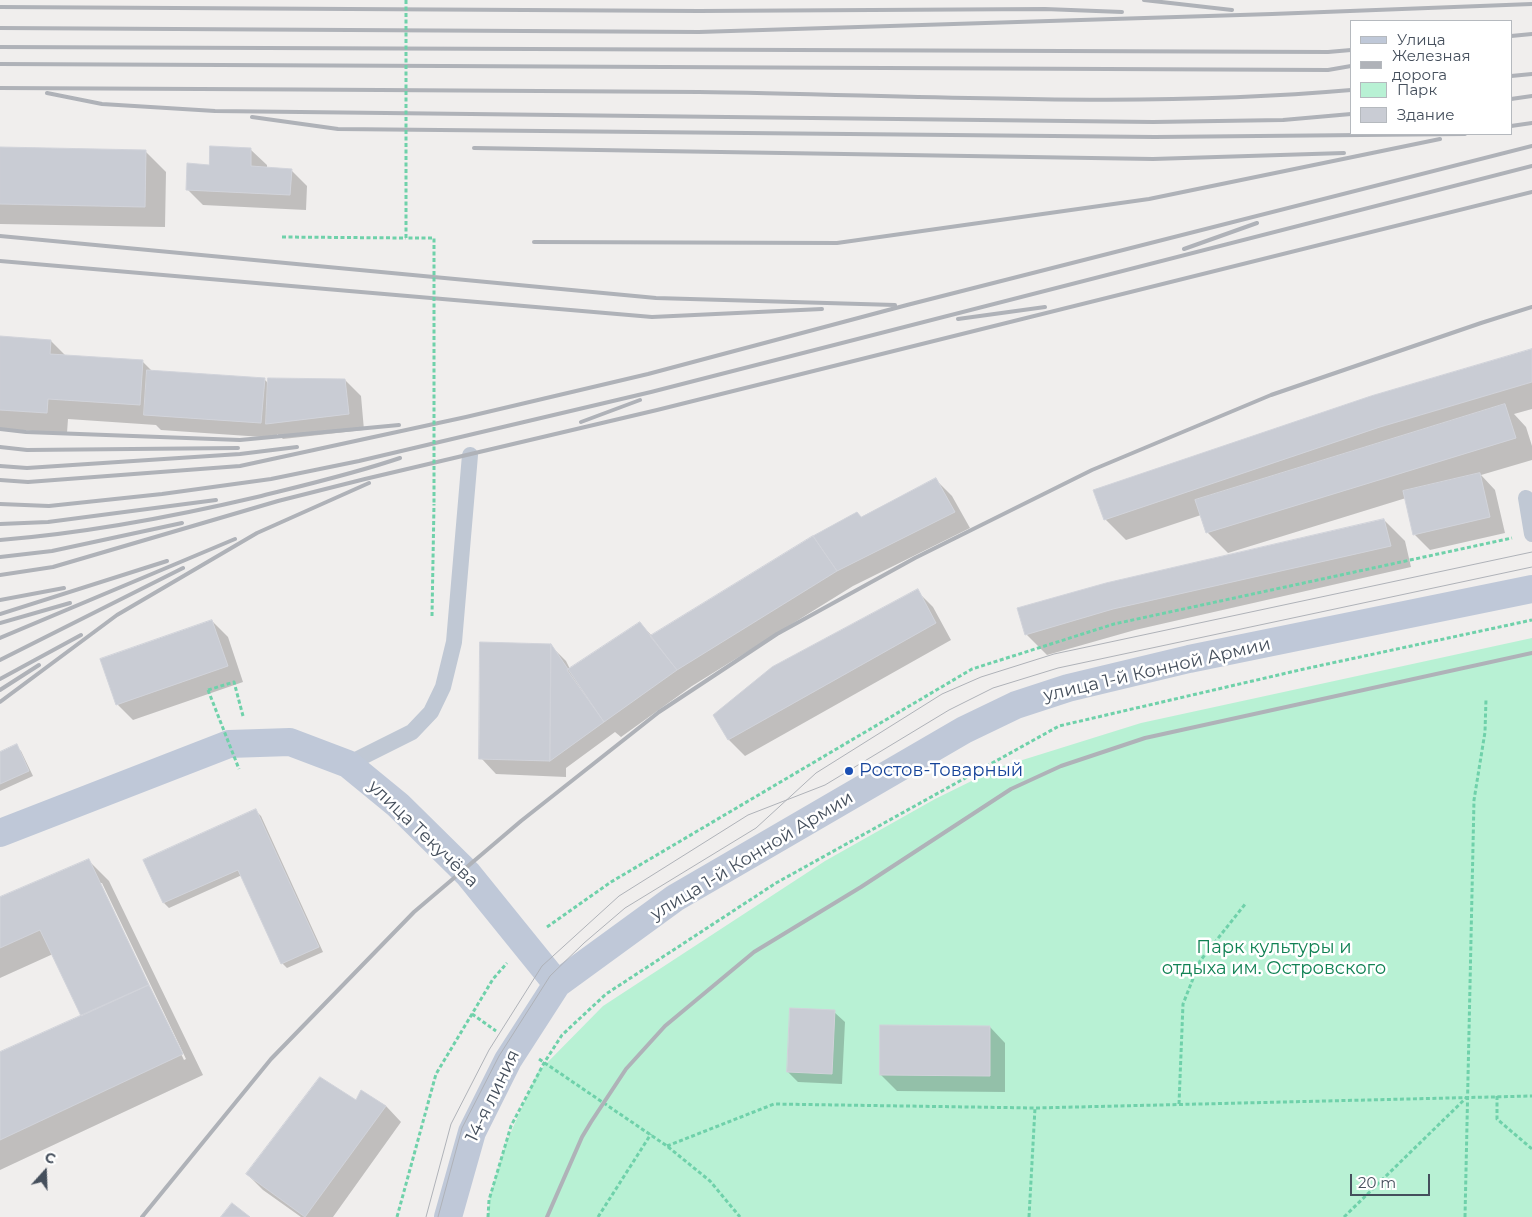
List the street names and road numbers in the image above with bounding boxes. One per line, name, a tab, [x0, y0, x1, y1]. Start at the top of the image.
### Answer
street label: улица 1-й Конной Армии	[1041, 633, 1273, 707]
street label: улица Текучёва	[363, 776, 483, 892]
street label: улица 1-й Конной Армии	[647, 787, 857, 925]
street label: 14-я линия	[461, 1046, 525, 1146]

